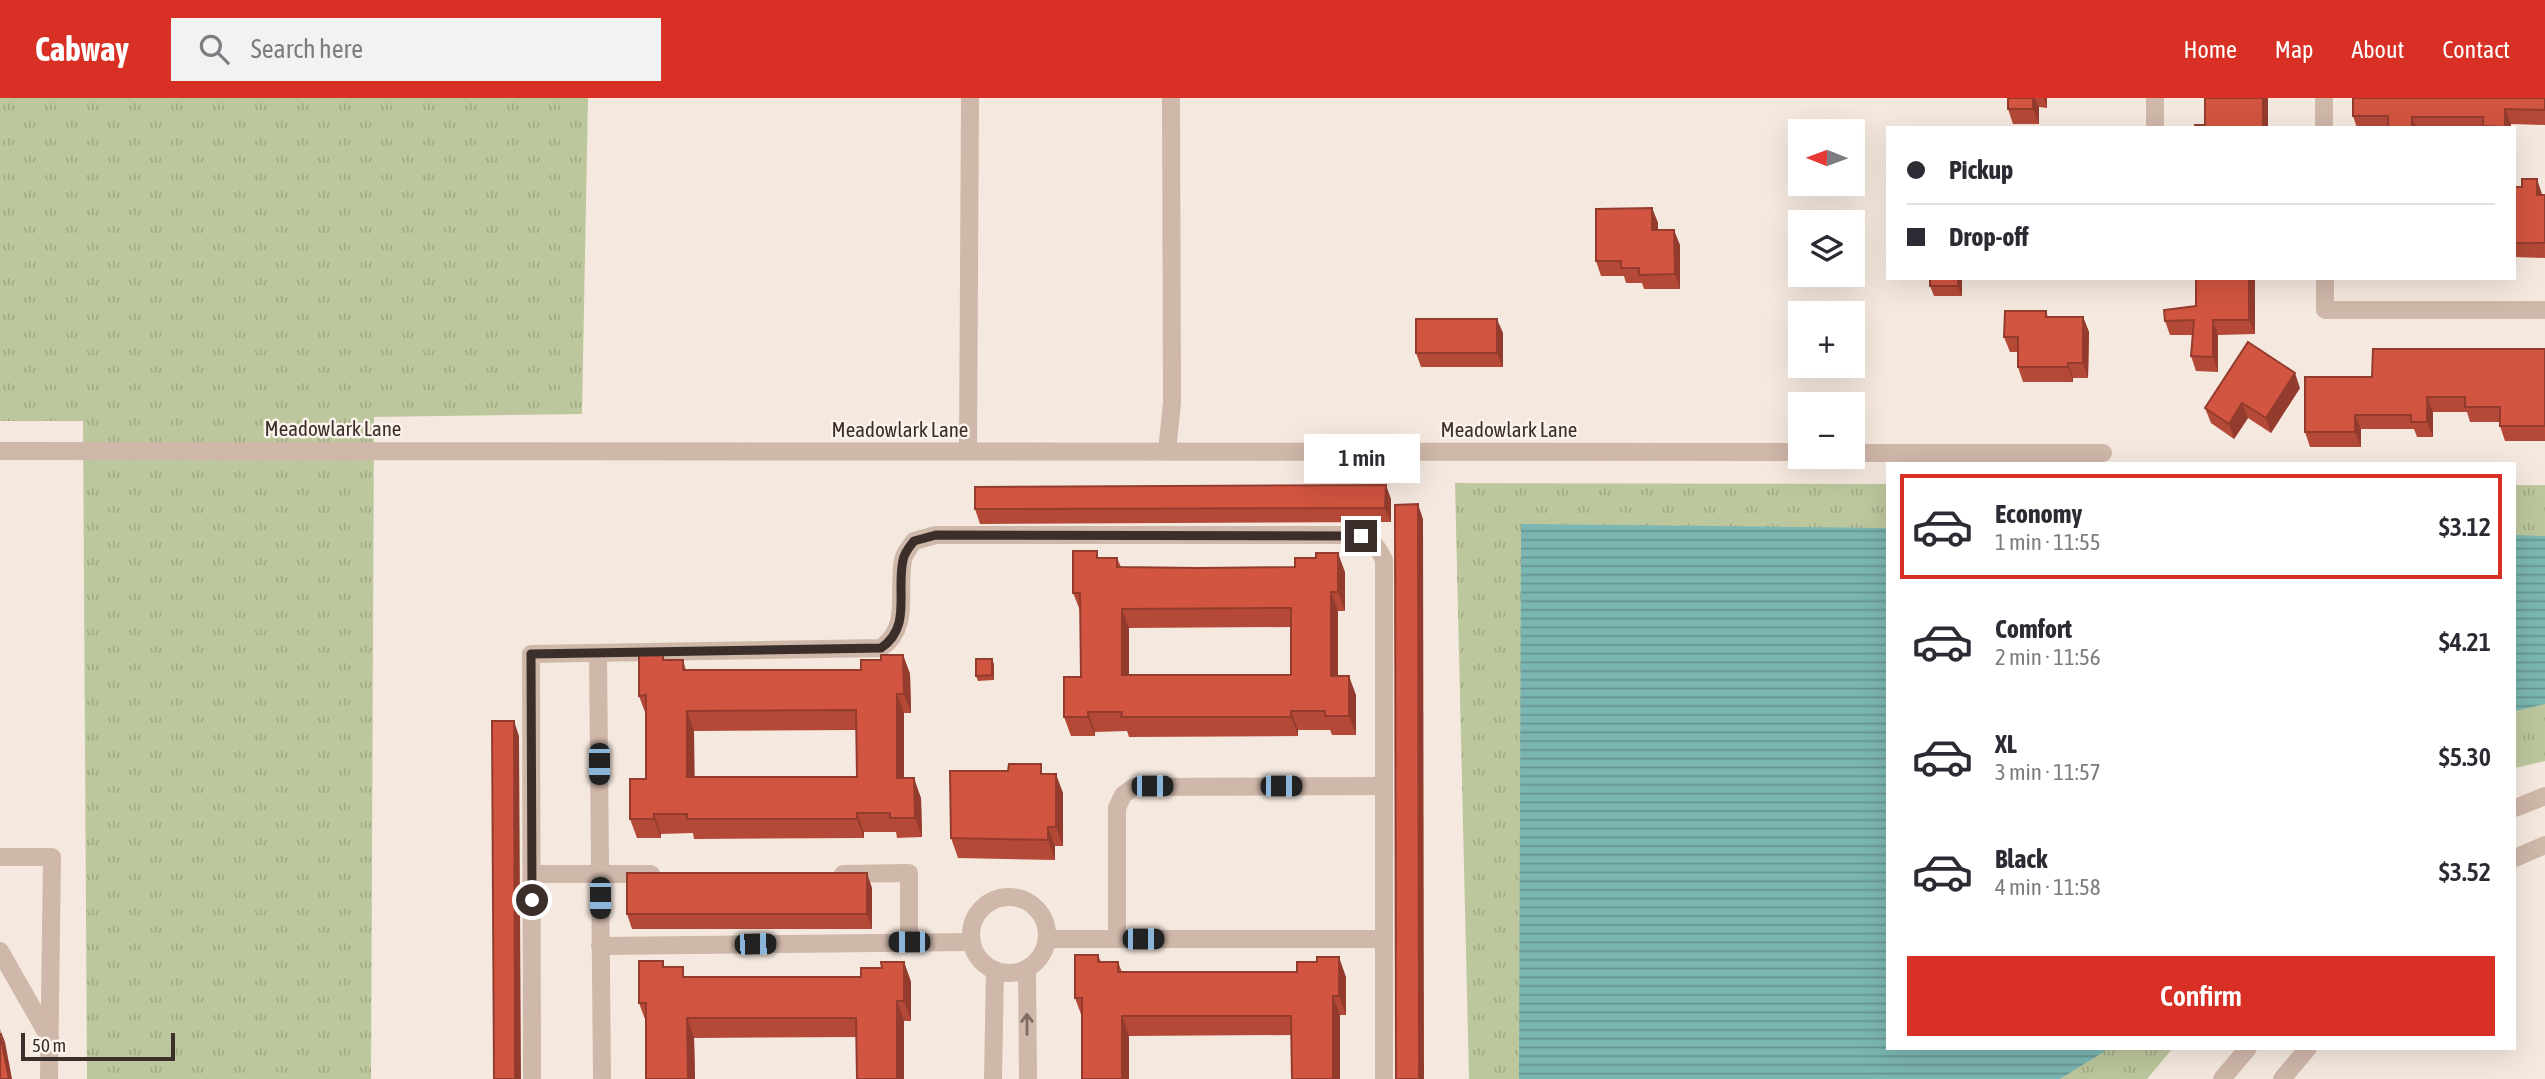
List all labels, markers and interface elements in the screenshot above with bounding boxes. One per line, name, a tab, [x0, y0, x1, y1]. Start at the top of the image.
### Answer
search box	[171, 18, 661, 81]
text: Cabway	[35, 30, 129, 68]
icon: search	[195, 30, 233, 68]
text: Search here	[251, 34, 363, 64]
text: Home	[2183, 36, 2237, 63]
text: Map	[2275, 36, 2313, 63]
text: About	[2351, 36, 2404, 63]
text: Contact	[2442, 36, 2510, 63]
north arrow	[1788, 119, 1866, 196]
map controls	[1788, 119, 1865, 469]
text: Pickup	[1949, 155, 2013, 185]
button: layers	[1788, 210, 1865, 287]
text: Drop-off	[1949, 222, 2029, 252]
button: +	[1788, 301, 1865, 378]
button: −	[1788, 392, 1865, 469]
street label: Meadowlark Lane	[265, 416, 401, 440]
street label: Meadowlark Lane	[832, 417, 968, 441]
street label: Meadowlark Lane	[1441, 417, 1577, 441]
callout: 1 min	[1303, 434, 1419, 484]
text: 1 min	[1339, 445, 1385, 471]
icon: car	[1911, 495, 1974, 558]
text: Economy	[1995, 499, 2082, 529]
text: $3.12	[2439, 512, 2491, 542]
route end	[1345, 520, 1377, 552]
text: 1 min · 11:55	[1995, 529, 2101, 555]
icon: car	[1911, 610, 1974, 673]
text: Comfort	[1995, 614, 2072, 644]
text: $4.21	[2439, 627, 2491, 657]
text: 2 min · 11:56	[1995, 644, 2101, 670]
icon: car	[1911, 725, 1974, 788]
text: XL	[1995, 729, 2017, 759]
text: $5.30	[2439, 742, 2491, 772]
car	[589, 743, 610, 785]
text: 3 min · 11:57	[1995, 759, 2101, 785]
car	[1132, 776, 1174, 797]
car	[1261, 776, 1303, 797]
icon: car	[1911, 840, 1974, 903]
text: Black	[1995, 844, 2047, 874]
text: $3.52	[2439, 857, 2491, 887]
text: 4 min · 11:58	[1995, 874, 2101, 900]
car	[590, 877, 611, 919]
route start	[516, 884, 548, 916]
car	[1123, 929, 1165, 950]
car	[889, 932, 931, 953]
car	[734, 933, 777, 955]
button: Confirm	[1907, 956, 2495, 1036]
one-way arrow	[1020, 1013, 1034, 1036]
scale bar	[21, 1030, 175, 1062]
text: 50 m	[32, 1034, 66, 1056]

